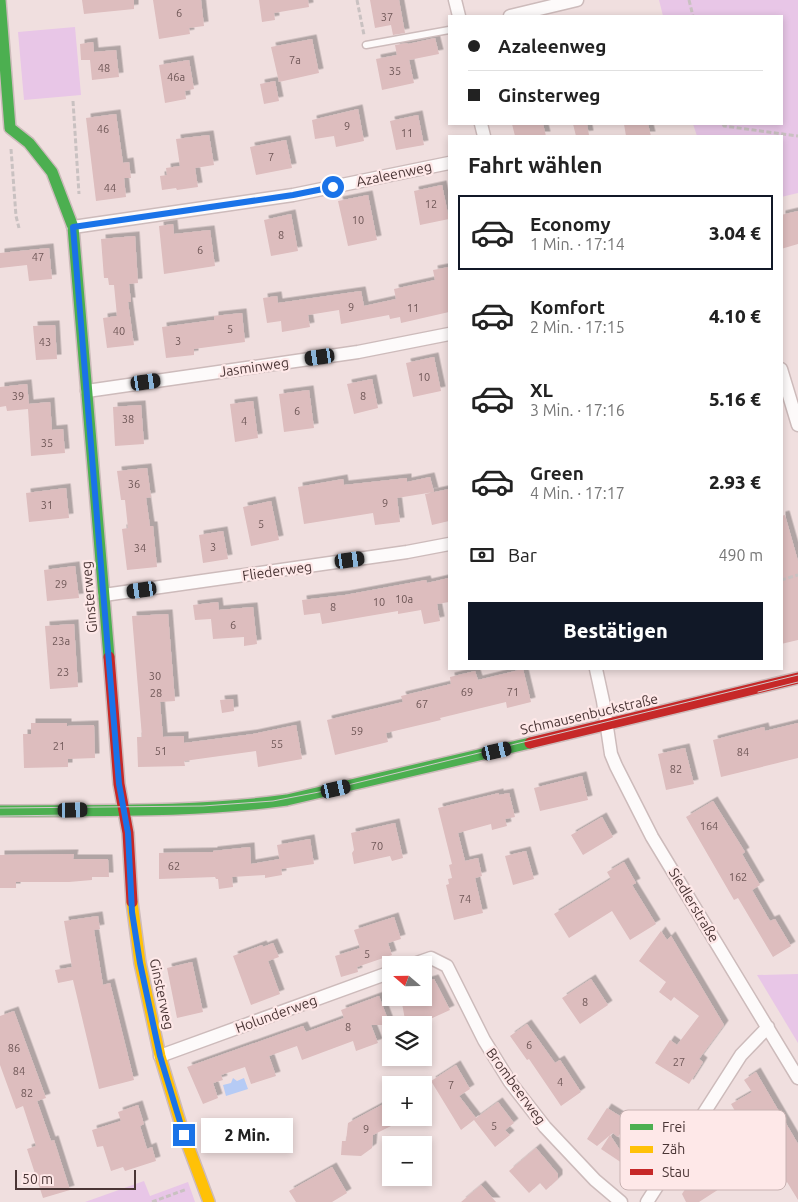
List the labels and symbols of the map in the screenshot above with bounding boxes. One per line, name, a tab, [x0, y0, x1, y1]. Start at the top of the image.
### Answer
house number: 6	[176, 7, 182, 19]
house number: 37	[381, 11, 393, 23]
house number: 7a	[289, 54, 301, 66]
house number: 48	[98, 62, 110, 74]
house number: 35	[389, 65, 401, 77]
house number: 46a	[167, 71, 185, 83]
house number: 9	[344, 120, 350, 132]
house number: 46	[97, 123, 109, 135]
house number: 11	[401, 127, 413, 139]
house number: 7	[268, 151, 274, 163]
street label: Azaleenweg	[355, 158, 433, 190]
route start	[322, 176, 344, 198]
house number: 44	[104, 182, 116, 194]
house number: 12	[425, 198, 437, 210]
house number: 10	[352, 214, 364, 226]
house number: 8	[278, 229, 284, 241]
house number: 6	[197, 244, 203, 256]
house number: 47	[32, 251, 44, 263]
house number: 9	[348, 301, 354, 313]
house number: 11	[407, 302, 419, 314]
house number: 5	[227, 323, 233, 335]
house number: 40	[113, 325, 125, 337]
house number: 3	[175, 335, 181, 347]
house number: 43	[39, 336, 51, 348]
car	[304, 347, 335, 367]
street label: Jasminweg	[218, 354, 290, 380]
house number: 10	[418, 371, 430, 383]
car	[130, 372, 161, 392]
house number: 39	[12, 390, 24, 402]
house number: 8	[360, 390, 366, 402]
house number: 6	[294, 405, 300, 417]
house number: 38	[122, 413, 134, 425]
house number: 4	[241, 415, 247, 427]
house number: 35	[41, 437, 53, 449]
house number: 36	[128, 478, 140, 490]
house number: 9	[382, 497, 388, 509]
house number: 31	[41, 499, 53, 511]
house number: 5	[258, 518, 264, 530]
house number: 3	[210, 541, 216, 553]
house number: 34	[134, 542, 146, 554]
car	[334, 550, 365, 570]
street label: Fliederweg	[241, 558, 313, 584]
street label: Ginsterweg	[78, 560, 100, 634]
house number: 29	[55, 578, 67, 590]
car	[126, 580, 157, 600]
house number: 10a	[395, 593, 413, 605]
house number: 10	[373, 596, 385, 608]
house number: 8	[330, 601, 336, 613]
house number: 6	[230, 619, 236, 631]
house number: 23a	[52, 635, 70, 647]
house number: 23	[57, 666, 69, 678]
house number: 30	[149, 670, 161, 682]
house number: 69	[461, 686, 473, 698]
house number: 71	[507, 686, 519, 698]
house number: 28	[150, 687, 162, 699]
street label: Schmausenbuckstraße	[519, 690, 659, 738]
house number: 67	[416, 698, 428, 710]
house number: 59	[351, 725, 363, 737]
house number: 55	[271, 738, 283, 750]
house number: 21	[53, 740, 65, 752]
car	[480, 740, 513, 762]
house number: 51	[155, 745, 167, 757]
house number: 84	[737, 746, 749, 758]
house number: 82	[670, 763, 682, 775]
car	[319, 778, 352, 800]
car	[57, 802, 88, 818]
house number: 164	[700, 820, 718, 832]
house number: 70	[371, 840, 383, 852]
house number: 62	[168, 860, 180, 872]
street label: Siedlerstraße	[666, 865, 722, 945]
house number: 162	[729, 871, 747, 883]
house number: 74	[459, 893, 471, 905]
house number: 5	[364, 948, 370, 960]
north arrow	[382, 956, 432, 1006]
street label: Ginsterweg	[147, 957, 177, 1031]
street label: Holunderweg	[233, 992, 319, 1036]
house number: 8	[582, 996, 588, 1008]
house number: 8	[345, 1021, 351, 1033]
house number: 6	[526, 1039, 532, 1051]
house number: 86	[8, 1042, 20, 1054]
street label: Brombeerweg	[483, 1045, 549, 1127]
house number: 27	[673, 1056, 685, 1068]
house number: 84	[13, 1065, 25, 1077]
house number: 4	[557, 1076, 563, 1088]
house number: 7	[448, 1079, 454, 1091]
house number: 82	[21, 1087, 33, 1099]
legend	[620, 1110, 786, 1190]
callout: 2 Min.	[202, 1118, 294, 1152]
text: Frei	[662, 1119, 686, 1135]
house number: 5	[491, 1120, 497, 1132]
house number: 9	[363, 1123, 369, 1135]
route end	[173, 1124, 195, 1146]
text: Zäh	[662, 1141, 685, 1157]
text: Stau	[662, 1164, 690, 1180]
scale bar	[15, 1167, 136, 1190]

